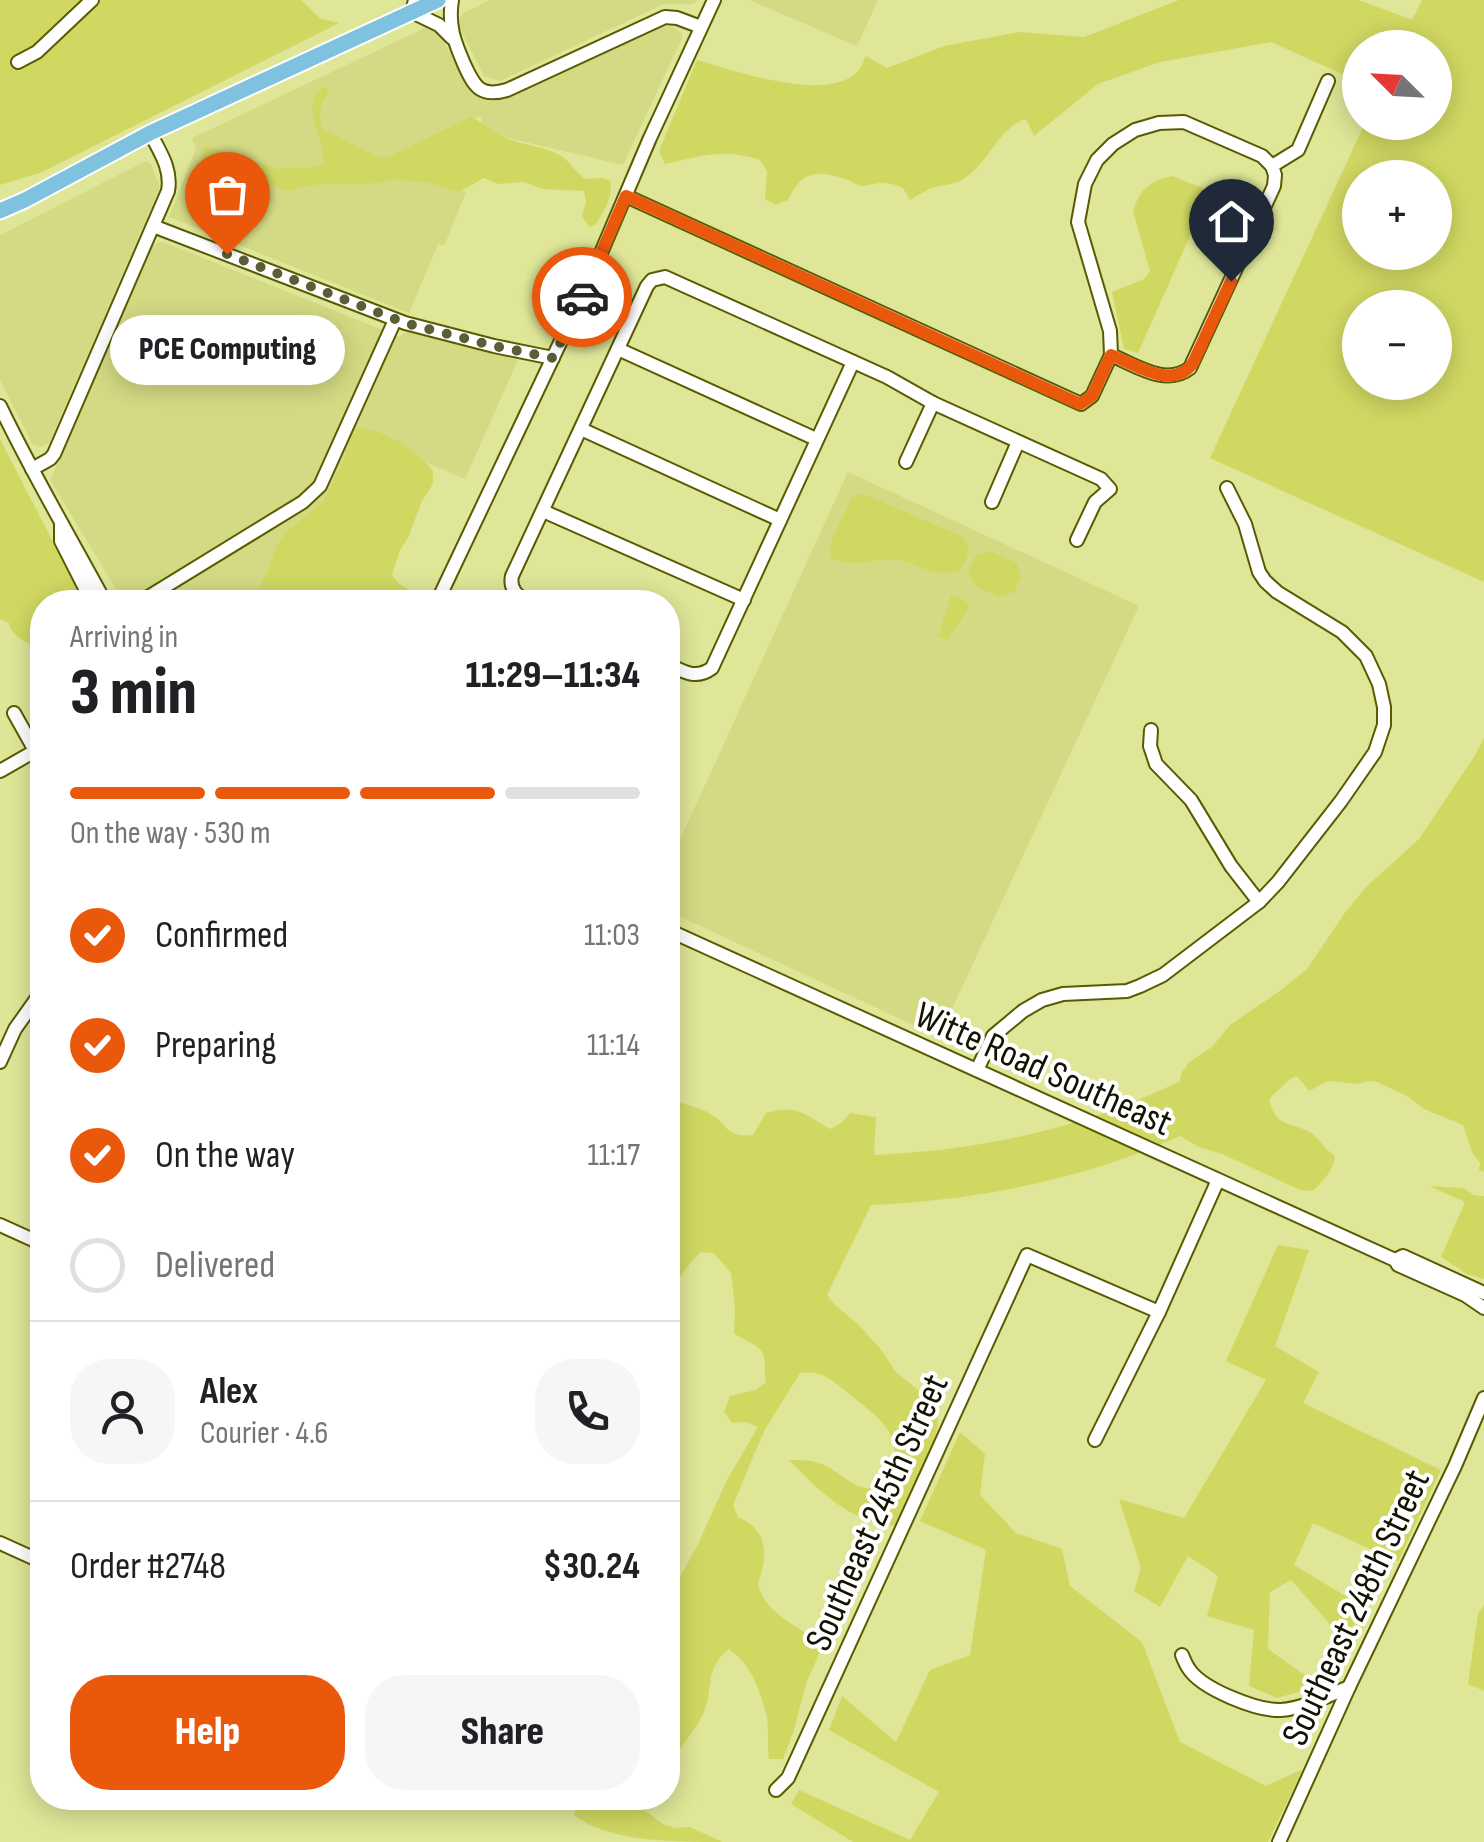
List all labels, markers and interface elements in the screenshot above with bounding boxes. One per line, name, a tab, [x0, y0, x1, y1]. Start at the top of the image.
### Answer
north arrow	[1342, 30, 1452, 140]
map controls	[1342, 30, 1452, 400]
pin	[185, 152, 270, 255]
button: +	[1342, 160, 1452, 270]
icon: bag	[200, 167, 255, 222]
pin	[1189, 179, 1274, 282]
icon: home	[1204, 194, 1259, 249]
courier	[532, 247, 632, 347]
icon: car	[555, 270, 610, 325]
button: −	[1342, 290, 1452, 400]
callout: PCE Computing	[110, 314, 344, 384]
text: PCE Computing	[139, 330, 316, 369]
text: Arriving in	[70, 618, 178, 657]
text: 11:29–11:34	[465, 653, 640, 698]
text: 3 min	[70, 655, 197, 733]
text: On the way · 530 m	[70, 814, 270, 853]
icon: check	[70, 908, 125, 963]
text: Confirmed	[155, 913, 288, 958]
text: 11:03	[584, 916, 640, 955]
street label: Witte Road Southeast	[908, 993, 1179, 1146]
icon: check	[70, 1018, 125, 1073]
text: Preparing	[155, 1023, 276, 1068]
text: 11:14	[587, 1026, 640, 1065]
icon: check	[70, 1128, 125, 1183]
text: On the way	[155, 1133, 295, 1178]
text: 11:17	[588, 1136, 640, 1175]
text: Delivered	[155, 1243, 275, 1288]
button: person	[70, 1359, 175, 1464]
button: phone	[535, 1359, 640, 1464]
street label: Southeast 245th Street	[796, 1367, 958, 1658]
text: Alex	[200, 1369, 258, 1414]
text: Courier · 4.6	[200, 1414, 328, 1453]
street label: Southeast 248th Street	[1273, 1463, 1440, 1753]
text: Order #2748	[70, 1544, 226, 1589]
text: $30.24	[543, 1544, 640, 1589]
button: Help	[70, 1675, 345, 1790]
button: Share	[365, 1675, 640, 1790]

